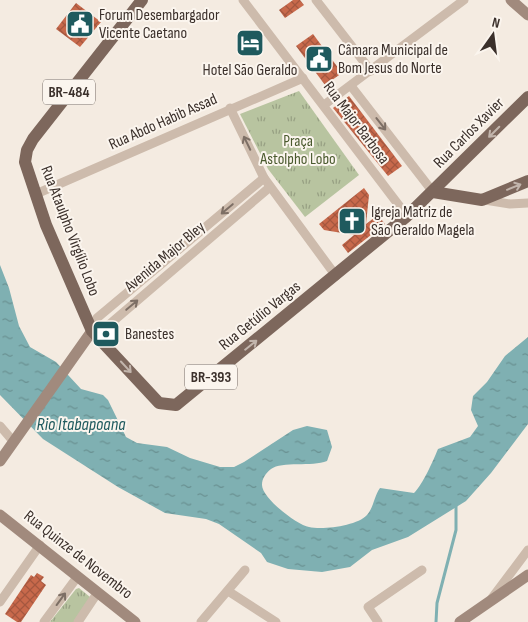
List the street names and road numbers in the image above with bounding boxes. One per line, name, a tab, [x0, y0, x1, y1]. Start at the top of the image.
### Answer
street label: Rua Major Barbosa	[319, 78, 393, 168]
road number: BR-484	[43, 80, 95, 104]
street label: Rua Abdo Habib Assad	[106, 90, 220, 154]
street label: Rua Carlos Xavier	[430, 94, 508, 172]
street label: Rua Ataulpho Virgílio Lobo	[36, 163, 104, 299]
street label: Avenida Major Bley	[120, 218, 209, 297]
street label: Rua Getúlio Vargas	[215, 277, 305, 355]
road number: BR-393	[185, 364, 237, 390]
street label: Rua Quinze de Novembro	[20, 507, 136, 603]

